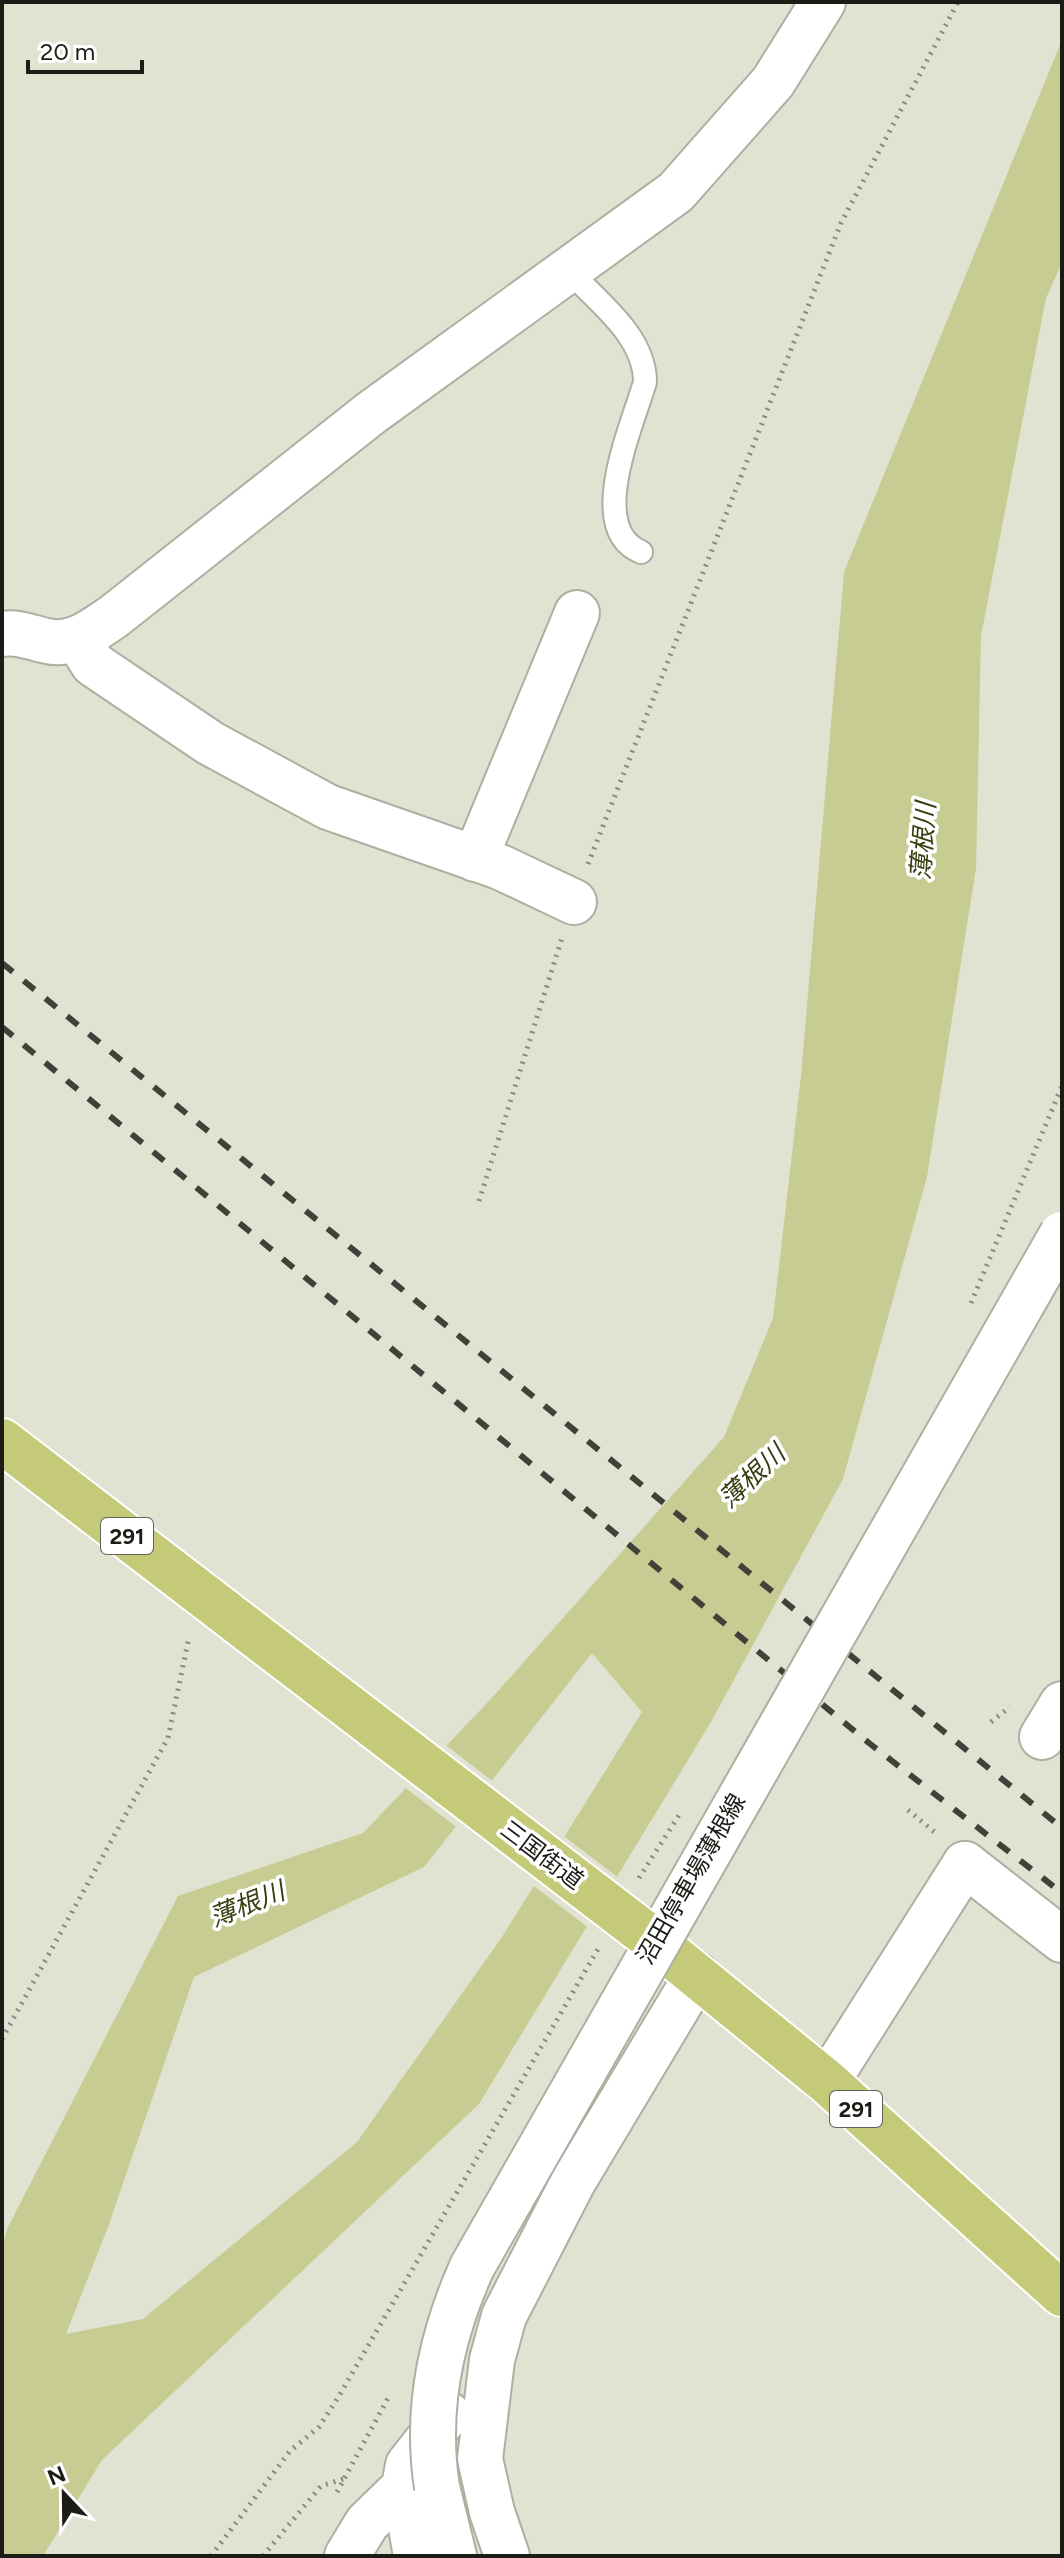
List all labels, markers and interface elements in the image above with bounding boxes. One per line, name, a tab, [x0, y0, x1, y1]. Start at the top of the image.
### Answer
scale bar	[28, 24, 142, 74]
text: 20 m	[40, 37, 95, 66]
water label: 薄根川	[904, 798, 942, 881]
water label: 薄根川	[713, 1436, 794, 1514]
road number: 291	[101, 1518, 153, 1554]
street label: 沼田停車場薄根線	[630, 1788, 751, 1969]
street label: 三国街道	[495, 1814, 589, 1895]
water label: 薄根川	[205, 1873, 292, 1933]
road number: 291	[830, 2091, 882, 2127]
north arrow	[24, 2454, 104, 2534]
text: N	[44, 2460, 70, 2492]

